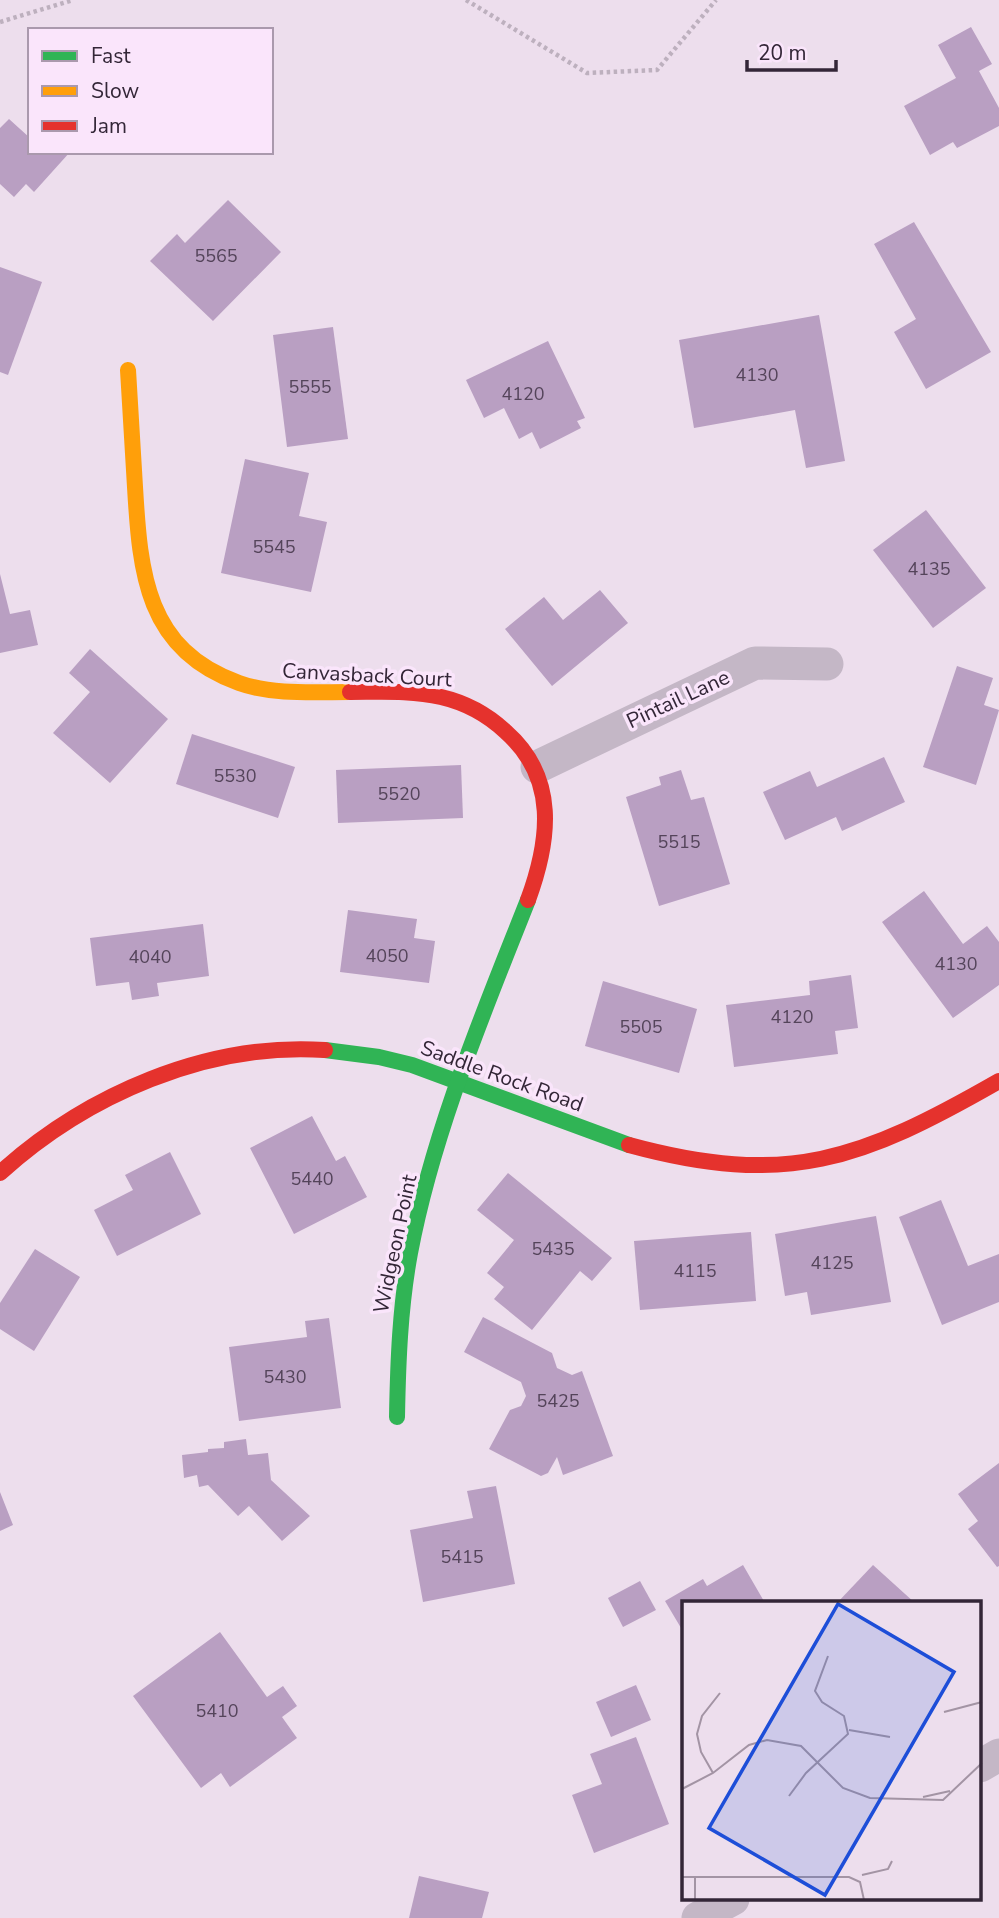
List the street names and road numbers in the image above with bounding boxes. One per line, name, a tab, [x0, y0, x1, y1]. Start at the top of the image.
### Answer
street label: Canvasback Court	[281, 657, 453, 693]
street label: Pintail Lane	[622, 663, 734, 735]
street label: Saddle Rock Road	[417, 1034, 587, 1118]
street label: Widgeon Point	[367, 1171, 424, 1316]

